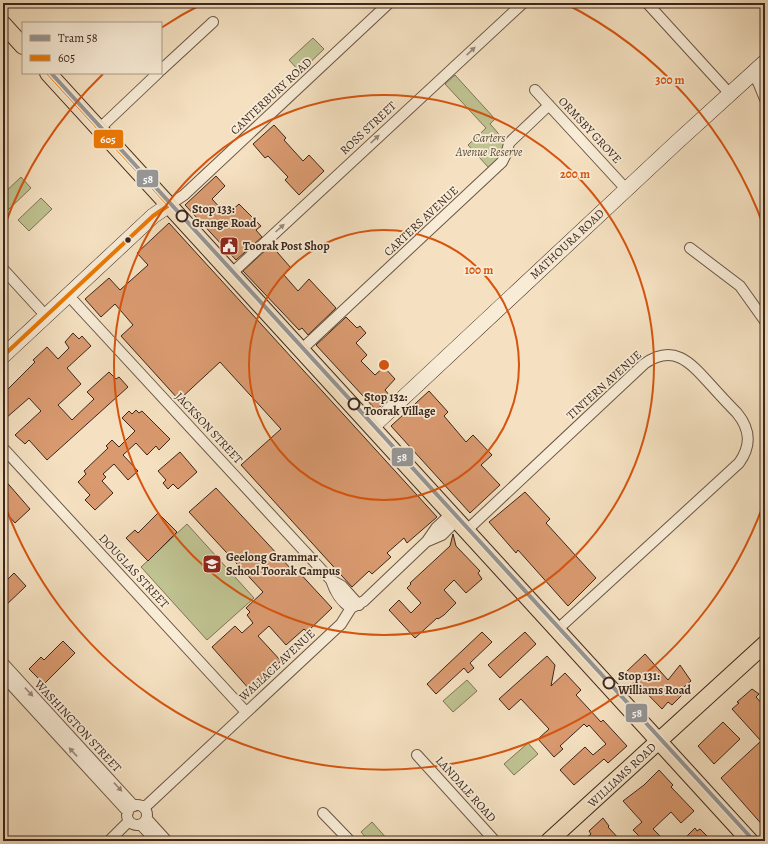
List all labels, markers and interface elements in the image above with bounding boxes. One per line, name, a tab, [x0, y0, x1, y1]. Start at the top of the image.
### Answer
legend	[22, 22, 162, 74]
text: Tram 58	[58, 30, 98, 46]
one-way arrow	[466, 46, 476, 56]
text: 605	[58, 50, 75, 66]
street label: CANTERBURY ROAD	[227, 54, 315, 138]
text: 300 m	[655, 72, 685, 88]
street label: ORMSBY GROVE	[555, 93, 625, 167]
street label: ROSS STREET	[336, 97, 400, 158]
line badge: 605	[93, 129, 124, 149]
park label: Carters Avenue Reserve	[455, 130, 523, 160]
text: 605	[100, 132, 116, 147]
one-way arrow	[370, 134, 380, 144]
text: 200 m	[560, 166, 590, 182]
line badge: 58	[136, 169, 159, 188]
text: 58	[143, 172, 153, 187]
street label: CARTERS AVENUE	[380, 182, 462, 260]
place label: Stop 133: Grange Road	[192, 201, 257, 231]
street label: MATHOURA ROAD	[526, 205, 608, 283]
marker: Stop 133: Grange Road	[175, 209, 189, 223]
one-way arrow	[276, 224, 285, 233]
unlabelled marker	[123, 235, 133, 245]
public building icon: Toorak Post Shop	[218, 235, 240, 257]
place label: Toorak Post Shop	[243, 238, 330, 254]
text: 100 m	[465, 262, 493, 278]
street label: TINTERN AVENUE	[563, 347, 645, 423]
centre of rings	[377, 358, 391, 372]
street label: JACKSON STREET	[172, 389, 247, 468]
place label: Stop 132: Toorak Village	[364, 389, 436, 419]
marker: Stop 132: Toorak Village	[347, 397, 361, 411]
line badge: 58	[391, 447, 414, 467]
text: 58	[397, 450, 407, 465]
street label: DOUGLAS STREET	[95, 530, 173, 612]
place label: Geelong Grammar School Toorak Campus	[226, 549, 340, 579]
school or university icon: Geelong Grammar School Toorak Campus	[201, 553, 223, 575]
street label: WALLACE AVENUE	[235, 626, 319, 705]
place label: Stop 131: Williams Road	[617, 668, 691, 698]
street label: WASHINGTON STREET	[30, 676, 125, 776]
marker: Stop 131: Williams Road	[602, 676, 616, 690]
one-way arrow	[25, 687, 34, 697]
line badge: 58	[625, 703, 648, 723]
text: 58	[632, 706, 642, 721]
street label: WILLIAMS ROAD	[584, 739, 660, 812]
one-way arrow	[68, 747, 78, 757]
street label: LANDALE ROAD	[432, 753, 500, 825]
one-way arrow	[113, 782, 122, 793]

